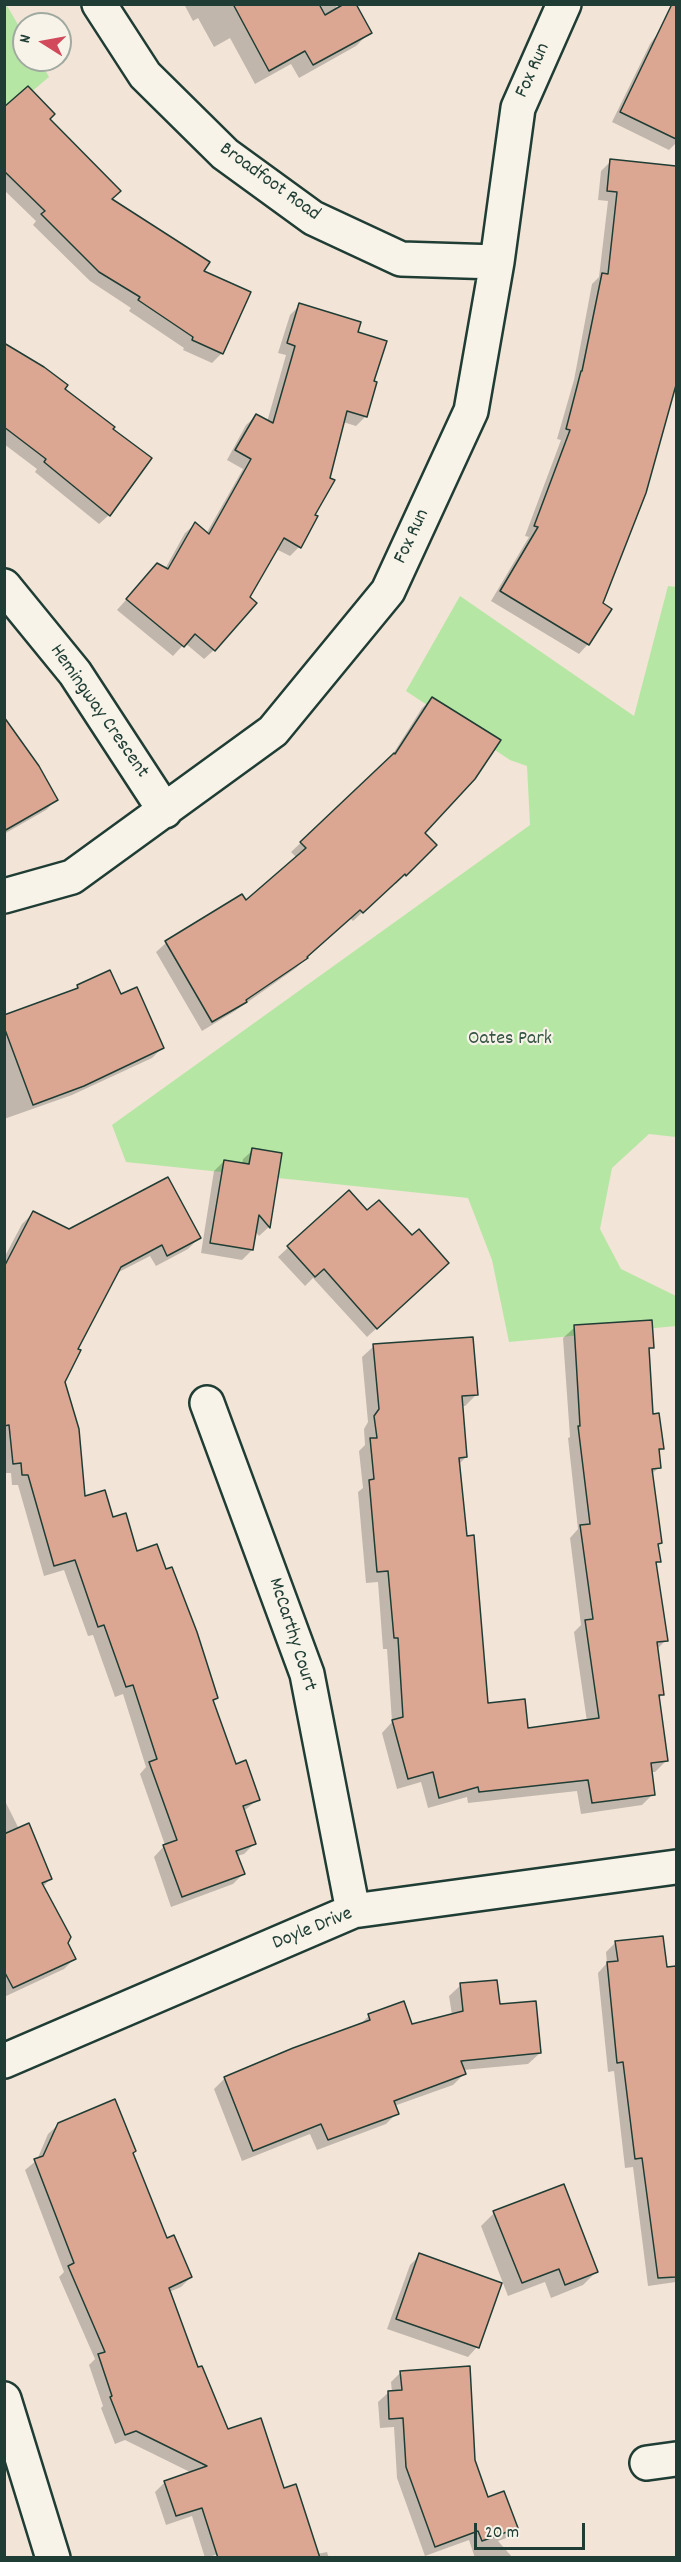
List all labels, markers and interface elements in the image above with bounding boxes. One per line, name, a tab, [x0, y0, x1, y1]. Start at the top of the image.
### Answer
north arrow	[12, 12, 72, 72]
text: N	[14, 33, 38, 45]
street label: Fox Run	[511, 40, 557, 102]
street label: Broadfoot Road	[214, 138, 324, 228]
street label: Fox Run	[390, 506, 436, 568]
street label: Hemingway Crescent	[43, 641, 153, 783]
park label: Oates Park	[468, 1028, 552, 1052]
street label: McCarthy Court	[261, 1575, 321, 1695]
street label: Doyle Drive	[270, 1903, 356, 1957]
scale bar	[477, 2511, 588, 2549]
text: 20 m	[485, 2521, 519, 2546]

